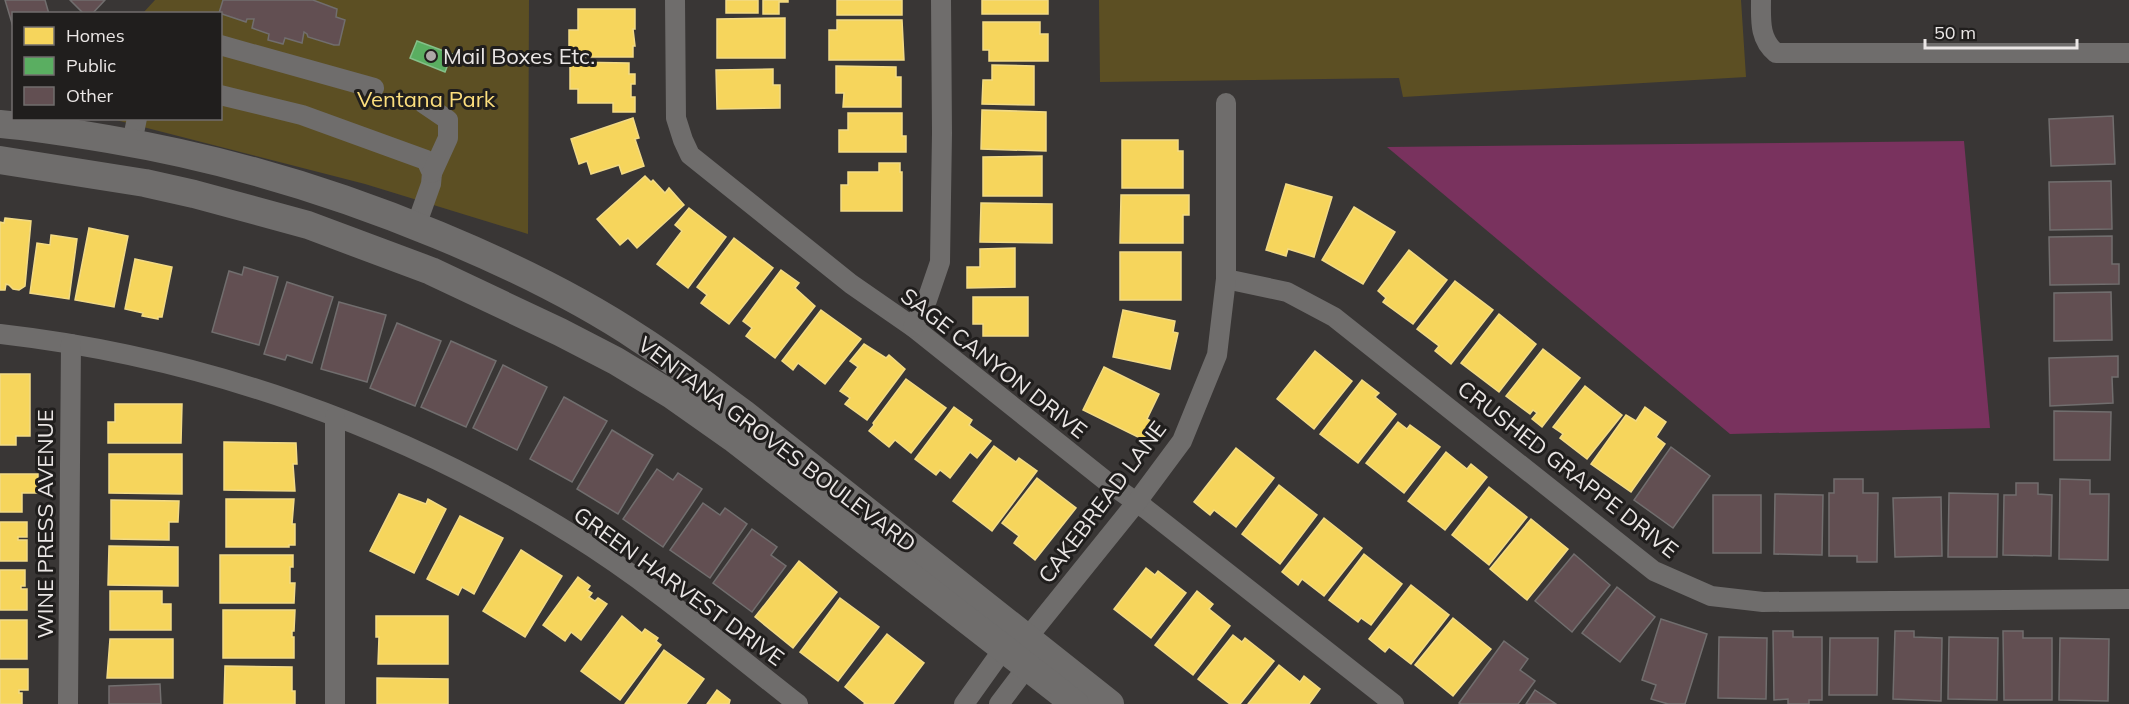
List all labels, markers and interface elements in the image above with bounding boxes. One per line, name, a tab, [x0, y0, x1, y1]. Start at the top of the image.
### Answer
legend	[12, 12, 222, 120]
scale bar	[1925, 12, 2076, 50]
text: 50 m	[1934, 21, 1976, 44]
text: Homes	[66, 24, 125, 47]
place label: Mail Boxes Etc.	[443, 42, 595, 70]
marker: Mail Boxes Etc.	[424, 49, 438, 63]
text: Public	[66, 54, 116, 77]
text: Other	[66, 84, 114, 107]
park label: Ventana Park	[357, 85, 496, 113]
street label: SAGE CANYON DRIVE	[895, 282, 1093, 444]
street label: VENTANA GROVES BOULEVARD	[632, 330, 922, 558]
street label: CRUSHED GRAPPE DRIVE	[1452, 374, 1684, 564]
street label: WINE PRESS AVENUE	[31, 409, 59, 639]
street label: CAKEBREAD LANE	[1032, 415, 1172, 589]
street label: GREEN HARVEST DRIVE	[568, 500, 790, 672]

